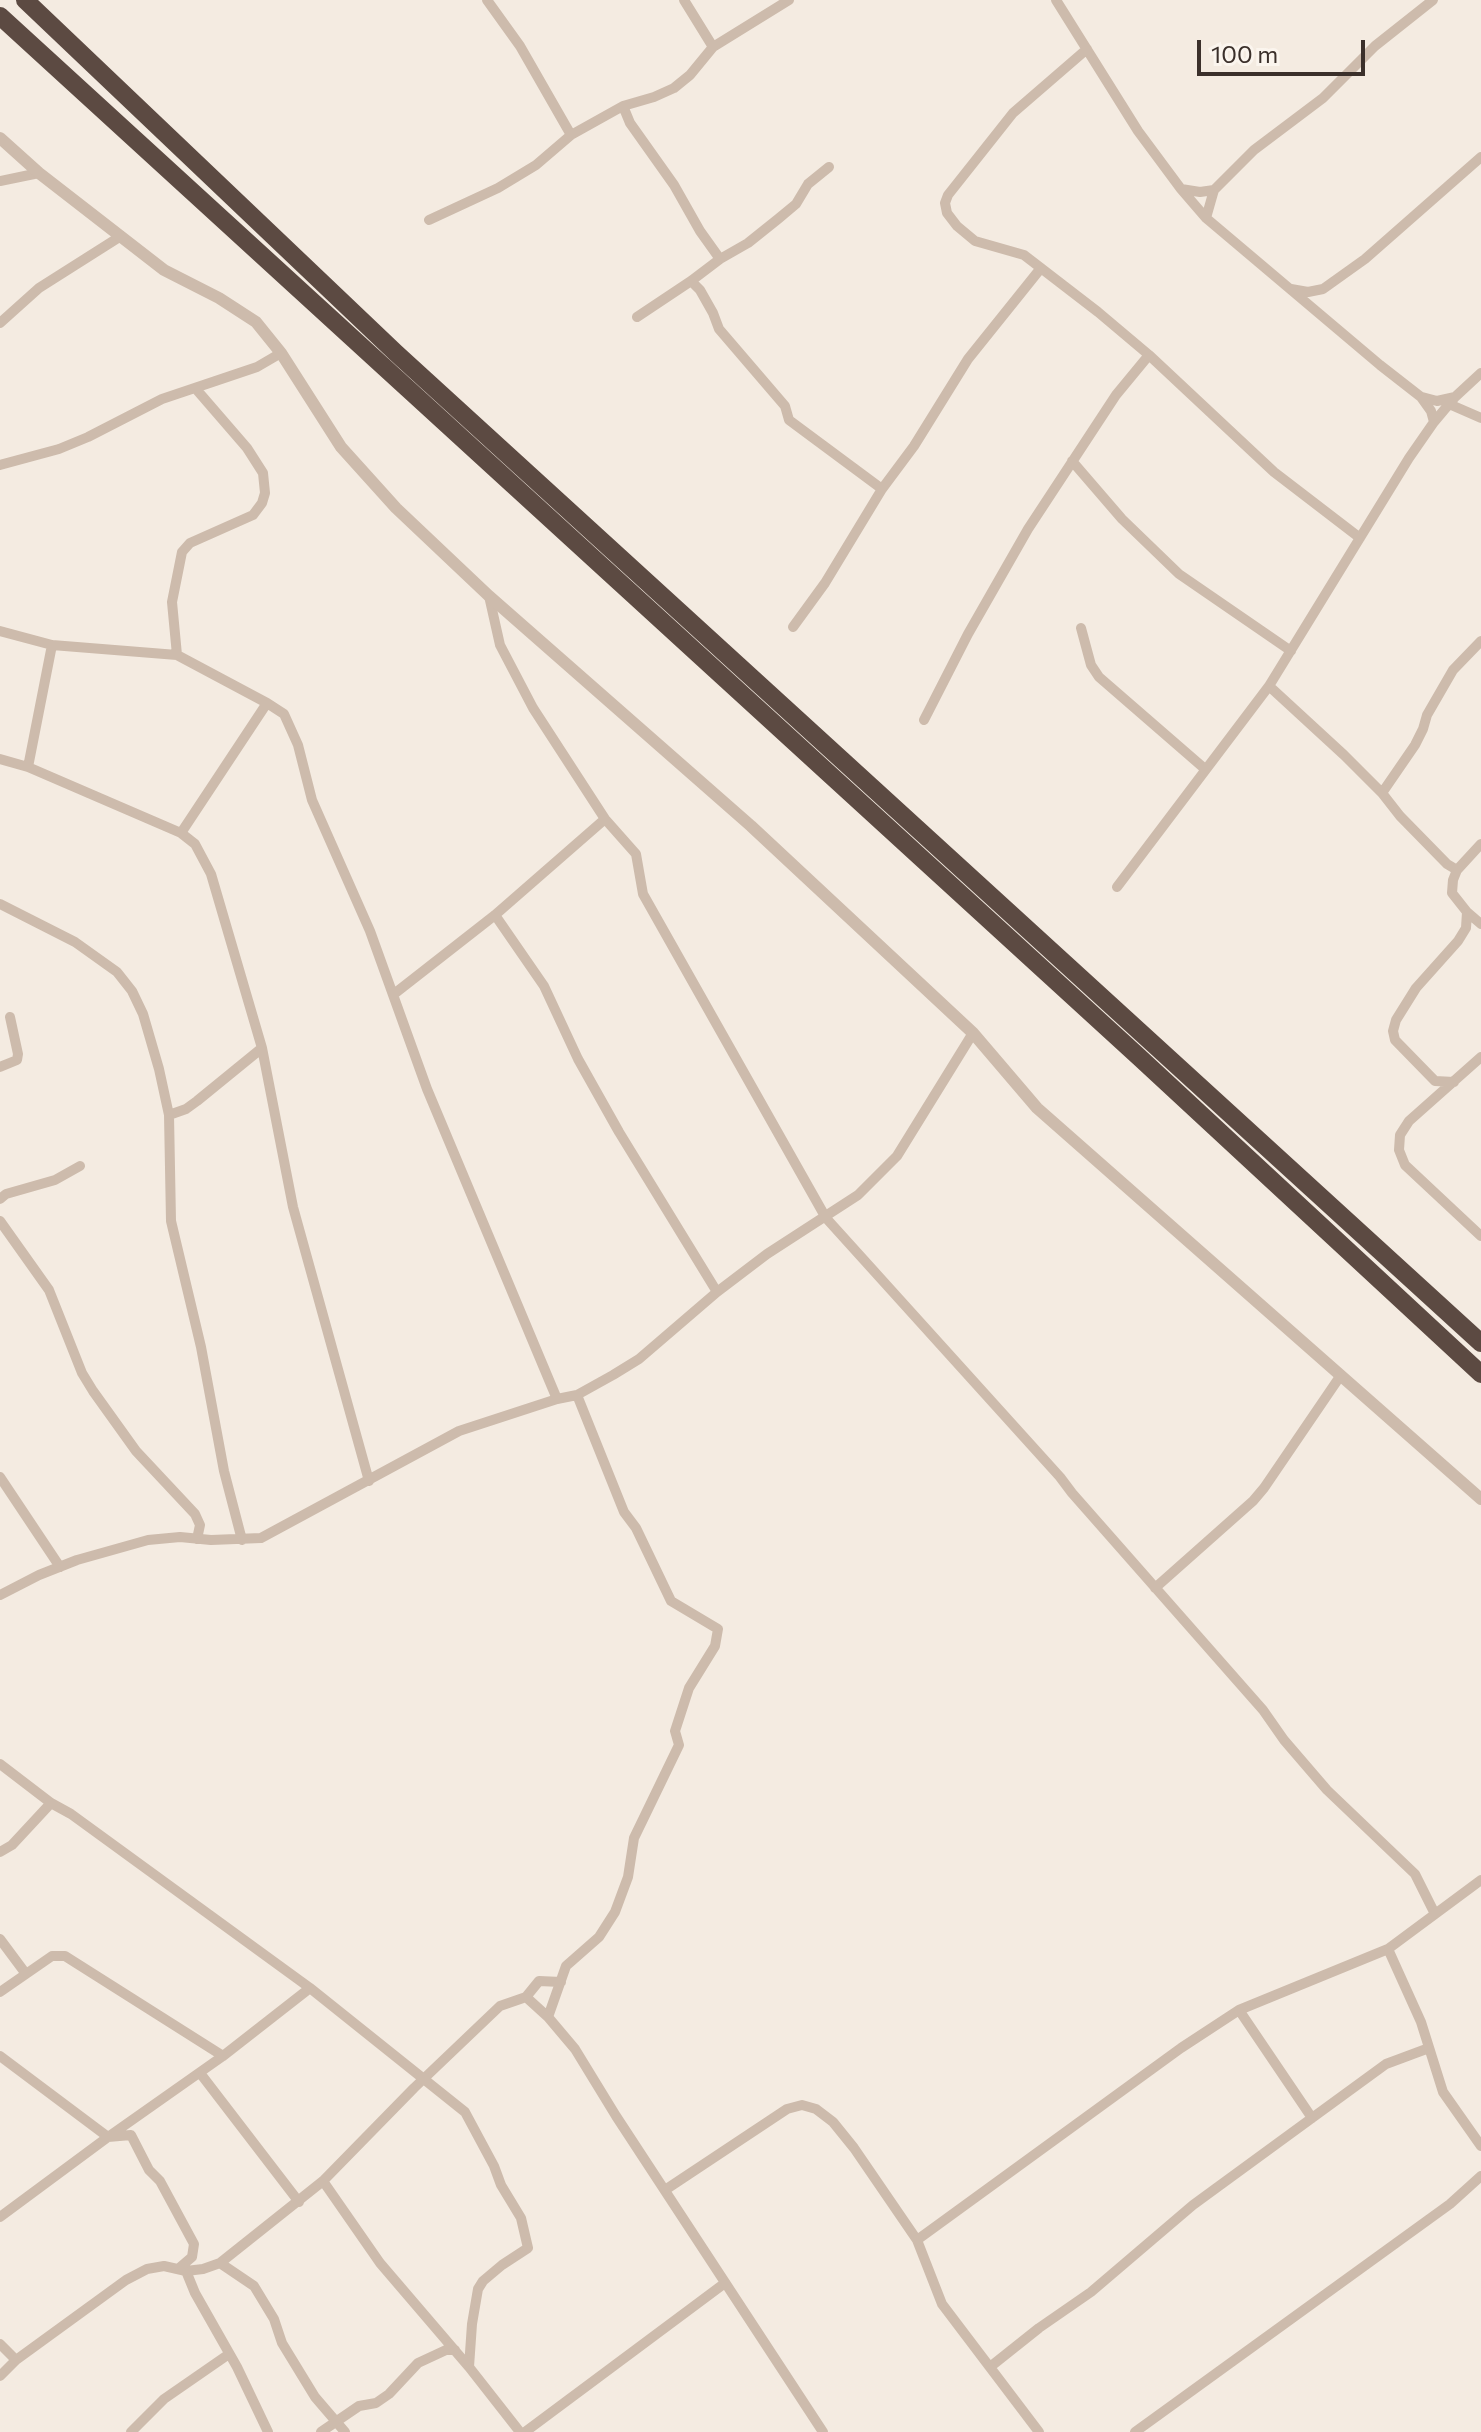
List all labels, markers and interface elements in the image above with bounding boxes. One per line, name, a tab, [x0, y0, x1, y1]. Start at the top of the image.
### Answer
scale bar	[1201, 24, 1369, 74]
text: 100 m	[1211, 39, 1278, 68]

